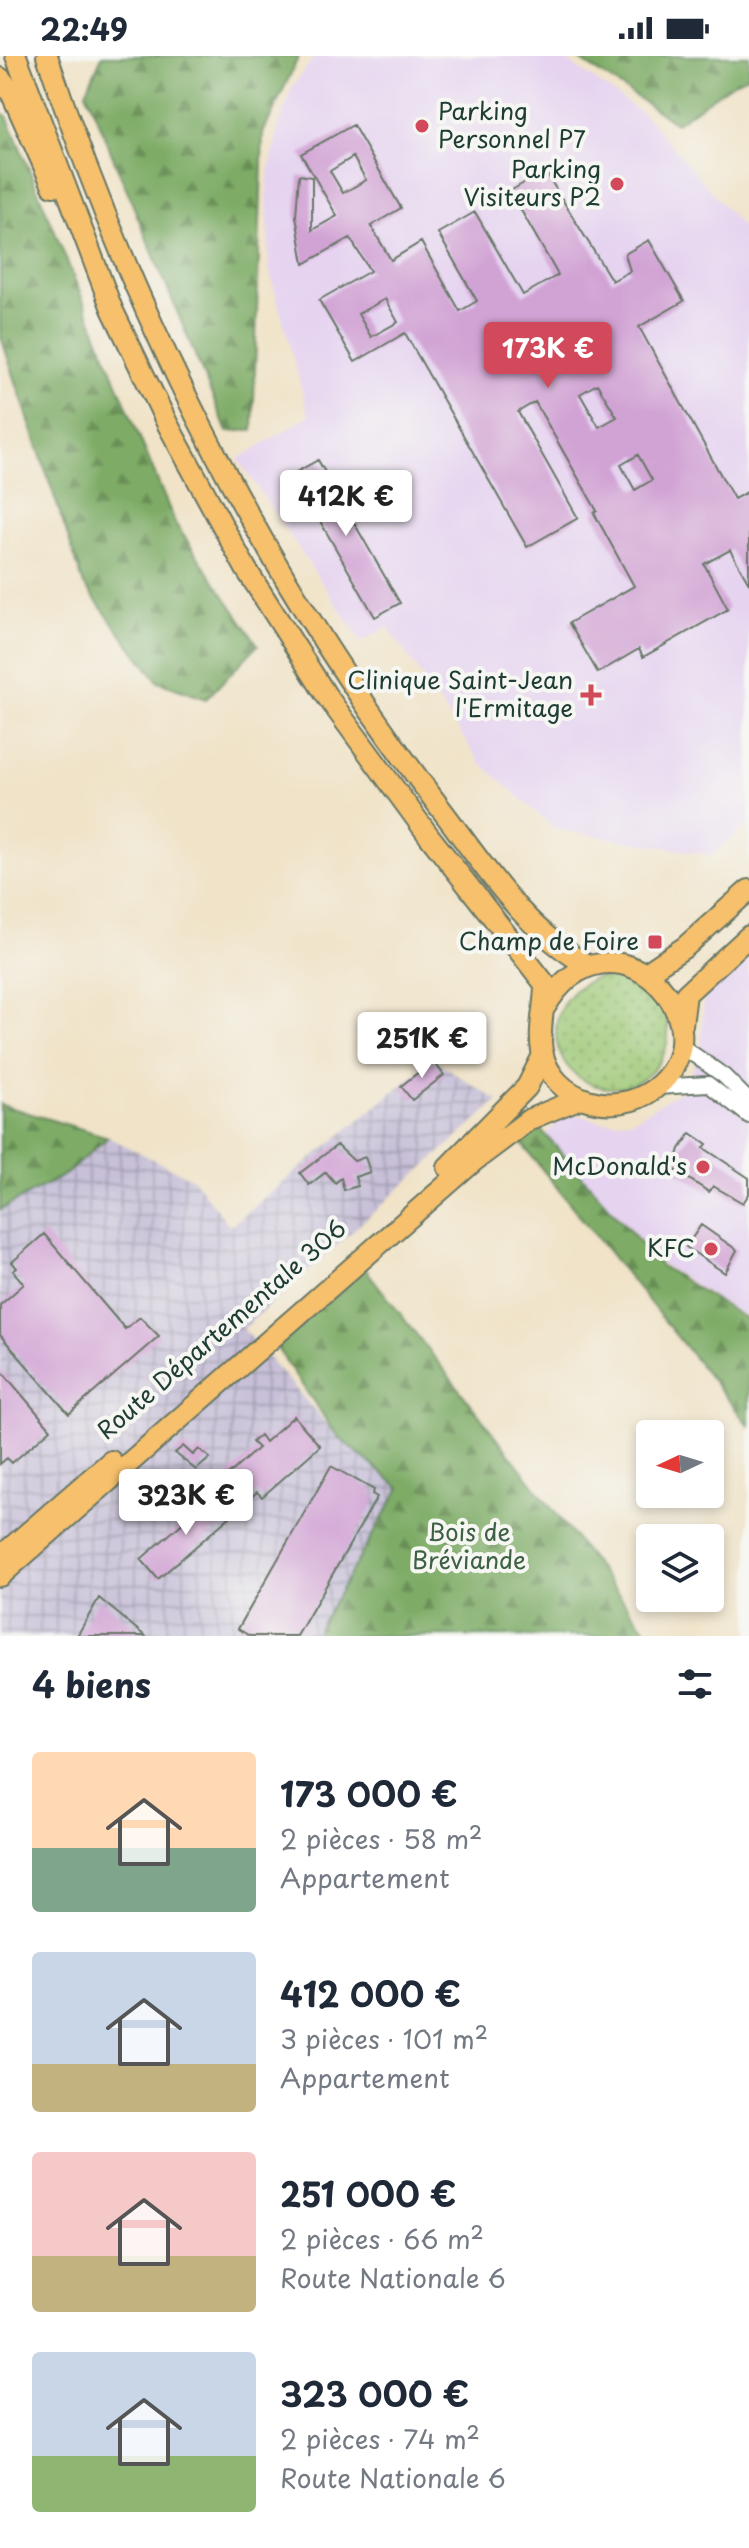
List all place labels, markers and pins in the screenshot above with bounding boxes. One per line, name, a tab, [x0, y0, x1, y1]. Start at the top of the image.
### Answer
place label: Parking Personnel P7	[438, 92, 586, 156]
marker: Parking Personnel P7	[413, 117, 431, 135]
place label: Parking Visiteurs P2	[464, 150, 601, 214]
marker: Parking Visiteurs P2	[608, 175, 626, 193]
pin: 173K €	[483, 322, 613, 390]
pin: 412K €	[281, 470, 411, 538]
place label: Clinique Saint-Jean l'Ermitage	[347, 661, 573, 725]
marker: Clinique Saint-Jean l'Ermitage	[580, 684, 602, 706]
place label: Champ de Foire	[459, 922, 639, 958]
marker: Champ de Foire	[646, 933, 664, 951]
pin: 251K €	[357, 1012, 487, 1080]
place label: McDonald's	[552, 1147, 687, 1183]
marker: McDonald's	[694, 1158, 712, 1176]
place label: KFC	[647, 1229, 695, 1265]
marker: KFC	[702, 1240, 720, 1258]
pin: 323K €	[121, 1469, 251, 1537]

